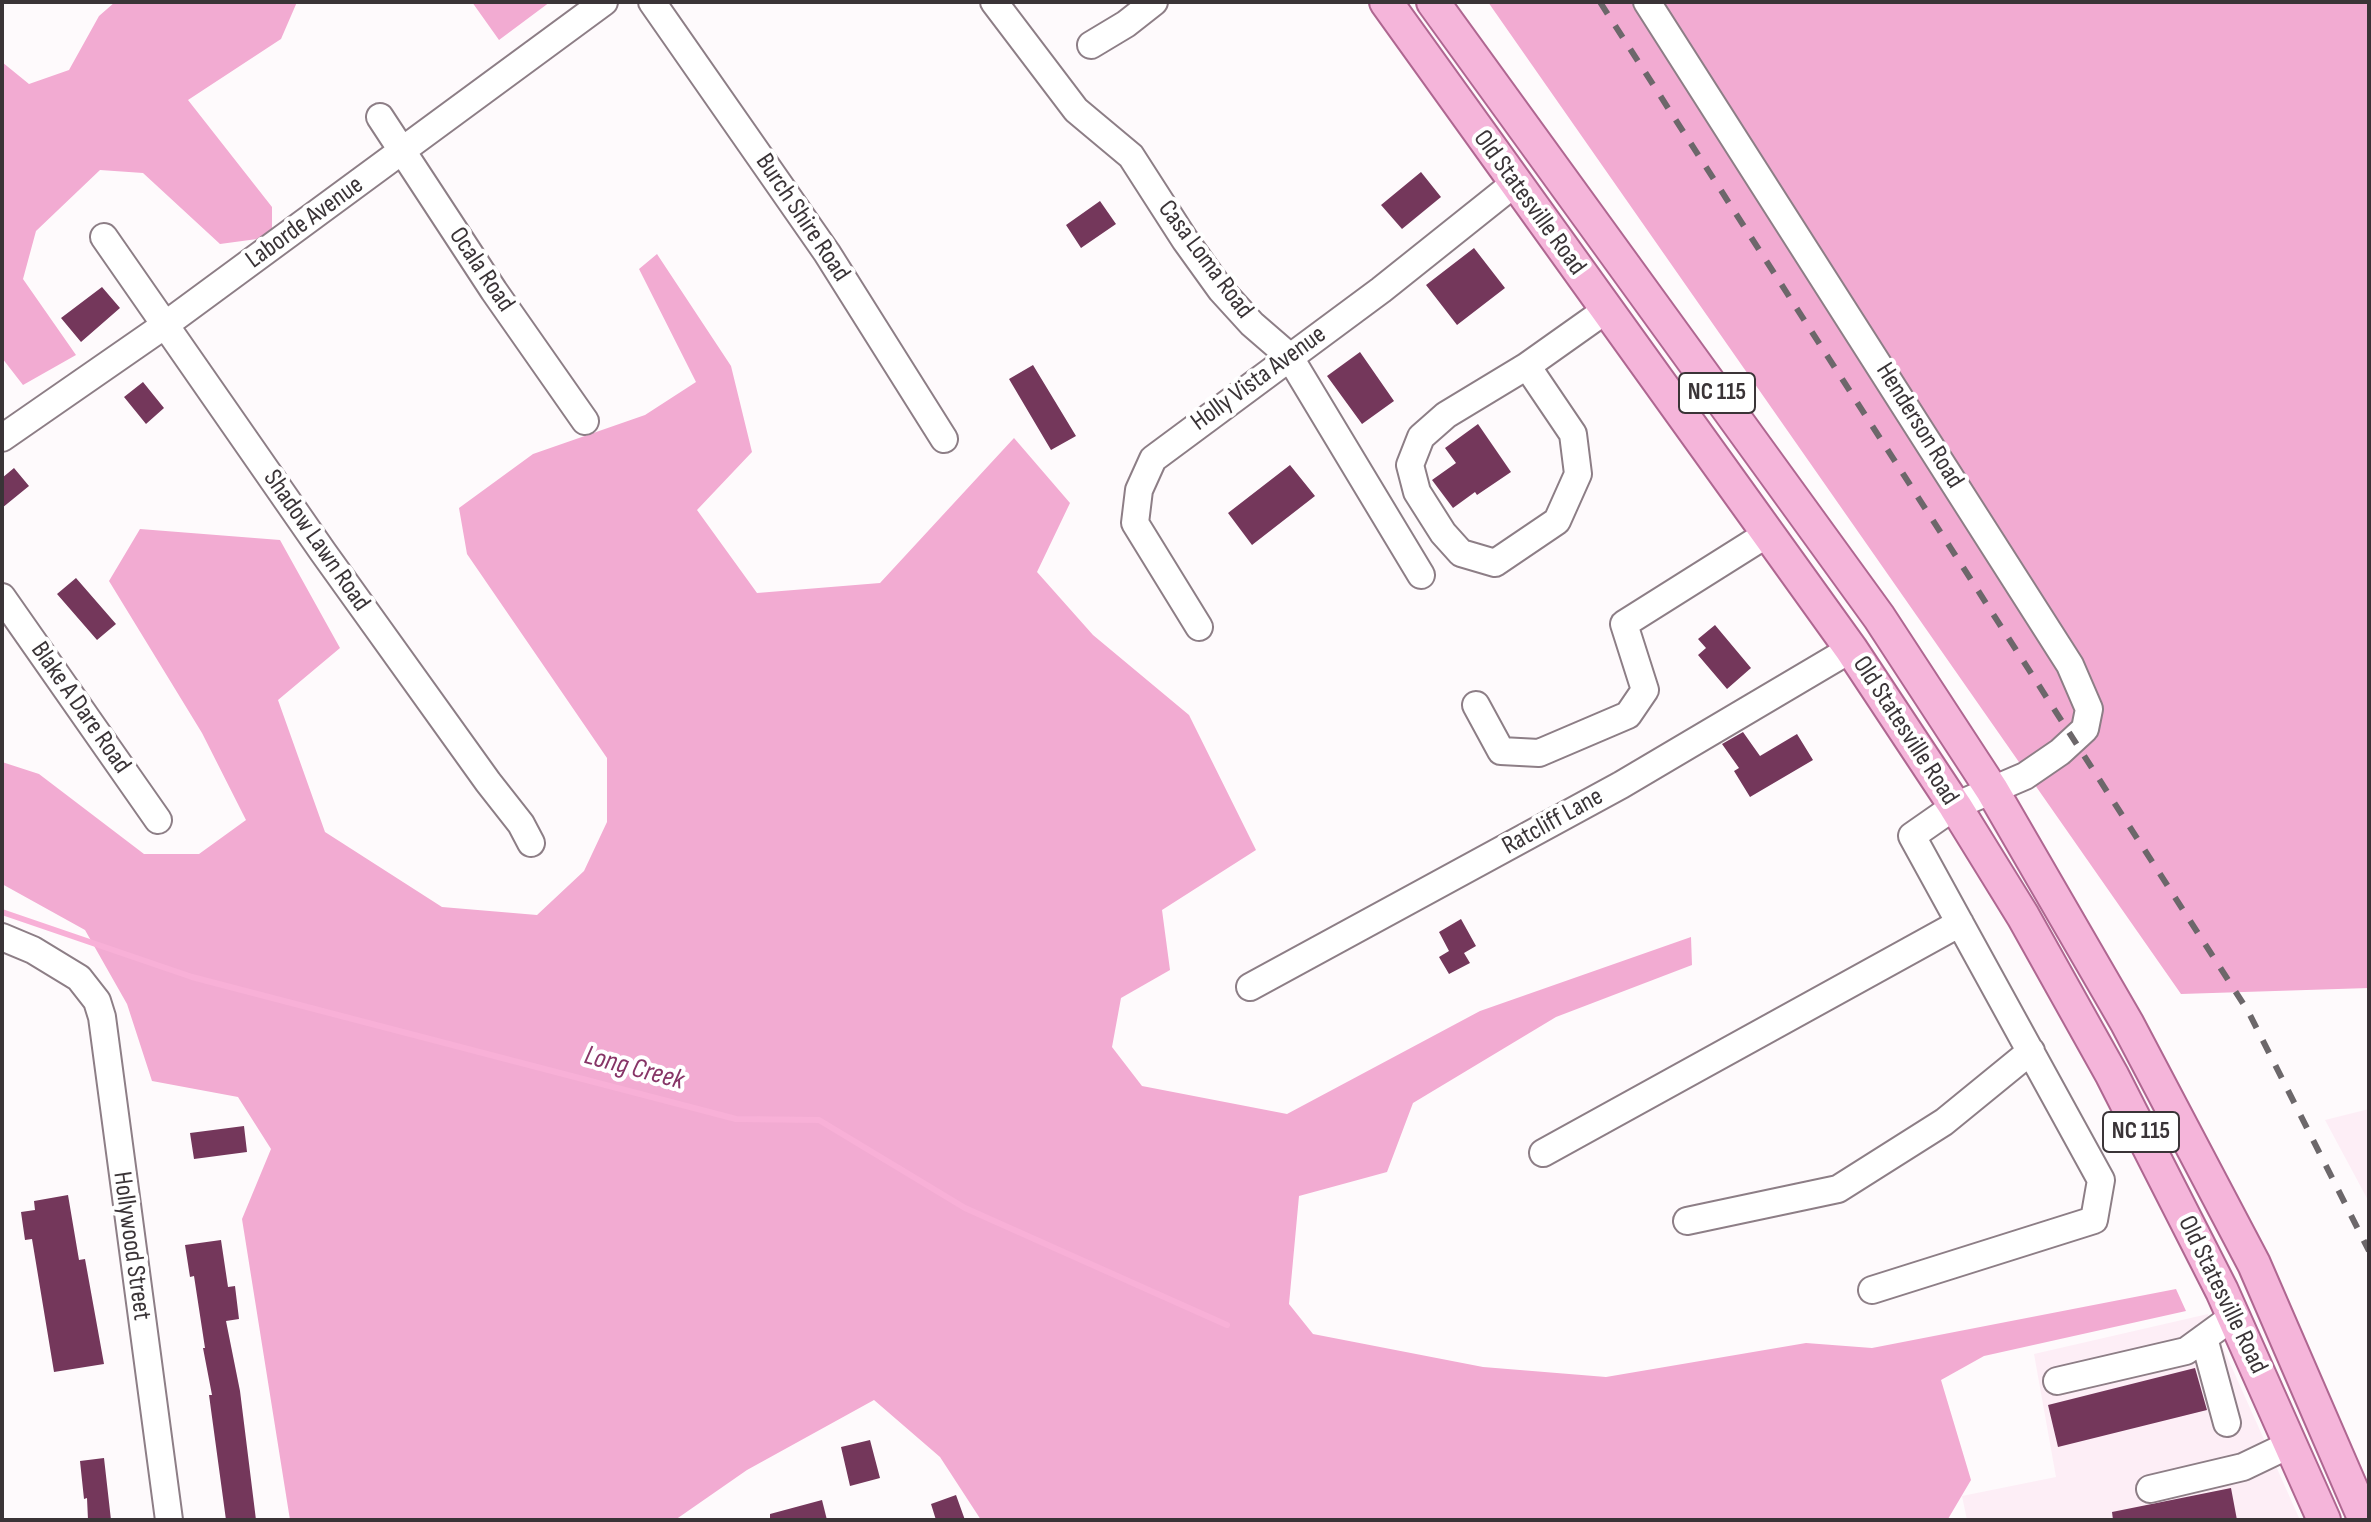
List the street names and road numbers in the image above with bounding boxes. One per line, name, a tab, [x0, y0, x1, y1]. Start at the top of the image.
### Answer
street label: Old Statesville Road	[1466, 124, 1592, 282]
street label: Burch Shire Road	[748, 148, 856, 288]
street label: Laborde Avenue	[240, 170, 370, 276]
street label: Casa Loma Road	[1150, 195, 1260, 325]
street label: Ocala Road	[441, 222, 521, 318]
street label: Holly Vista Avenue	[1185, 320, 1333, 438]
street label: Henderson Road	[1868, 358, 1970, 494]
road number: NC 115	[1679, 373, 1755, 413]
street label: Shadow Lawn Road	[256, 464, 376, 618]
street label: Blake A Dare Road	[23, 636, 137, 780]
street label: Old Statesville Road	[1845, 651, 1965, 811]
street label: Ratcliff Lane	[1497, 782, 1609, 862]
road number: NC 115	[2103, 1112, 2179, 1152]
street label: Hollywood Street	[105, 1170, 157, 1322]
street label: Old Statesville Road	[2170, 1211, 2274, 1379]

